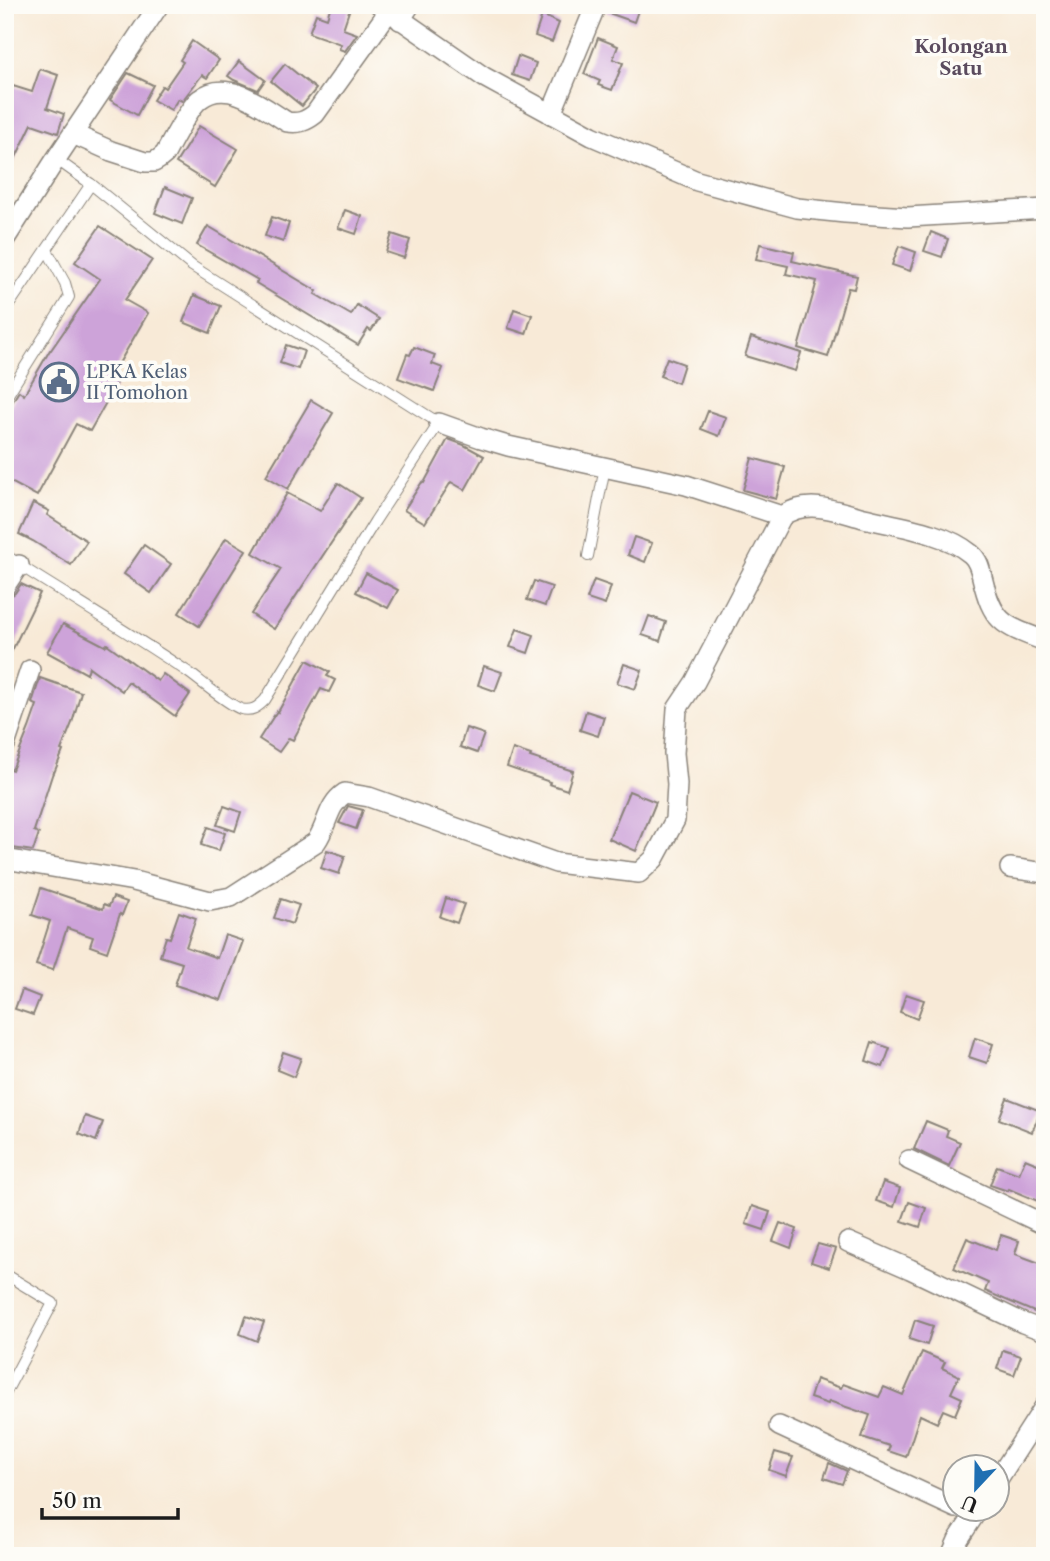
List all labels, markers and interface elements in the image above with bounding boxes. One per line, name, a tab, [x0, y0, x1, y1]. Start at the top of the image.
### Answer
district label: Kolongan Satu	[914, 35, 1008, 80]
public building icon: LPKA Kelas II Tomohon	[38, 361, 80, 403]
place label: LPKA Kelas II Tomohon	[86, 361, 188, 404]
north arrow	[942, 1452, 1012, 1522]
scale bar	[42, 1477, 178, 1521]
text: 50 m	[52, 1488, 102, 1513]
text: U	[958, 1490, 981, 1517]

